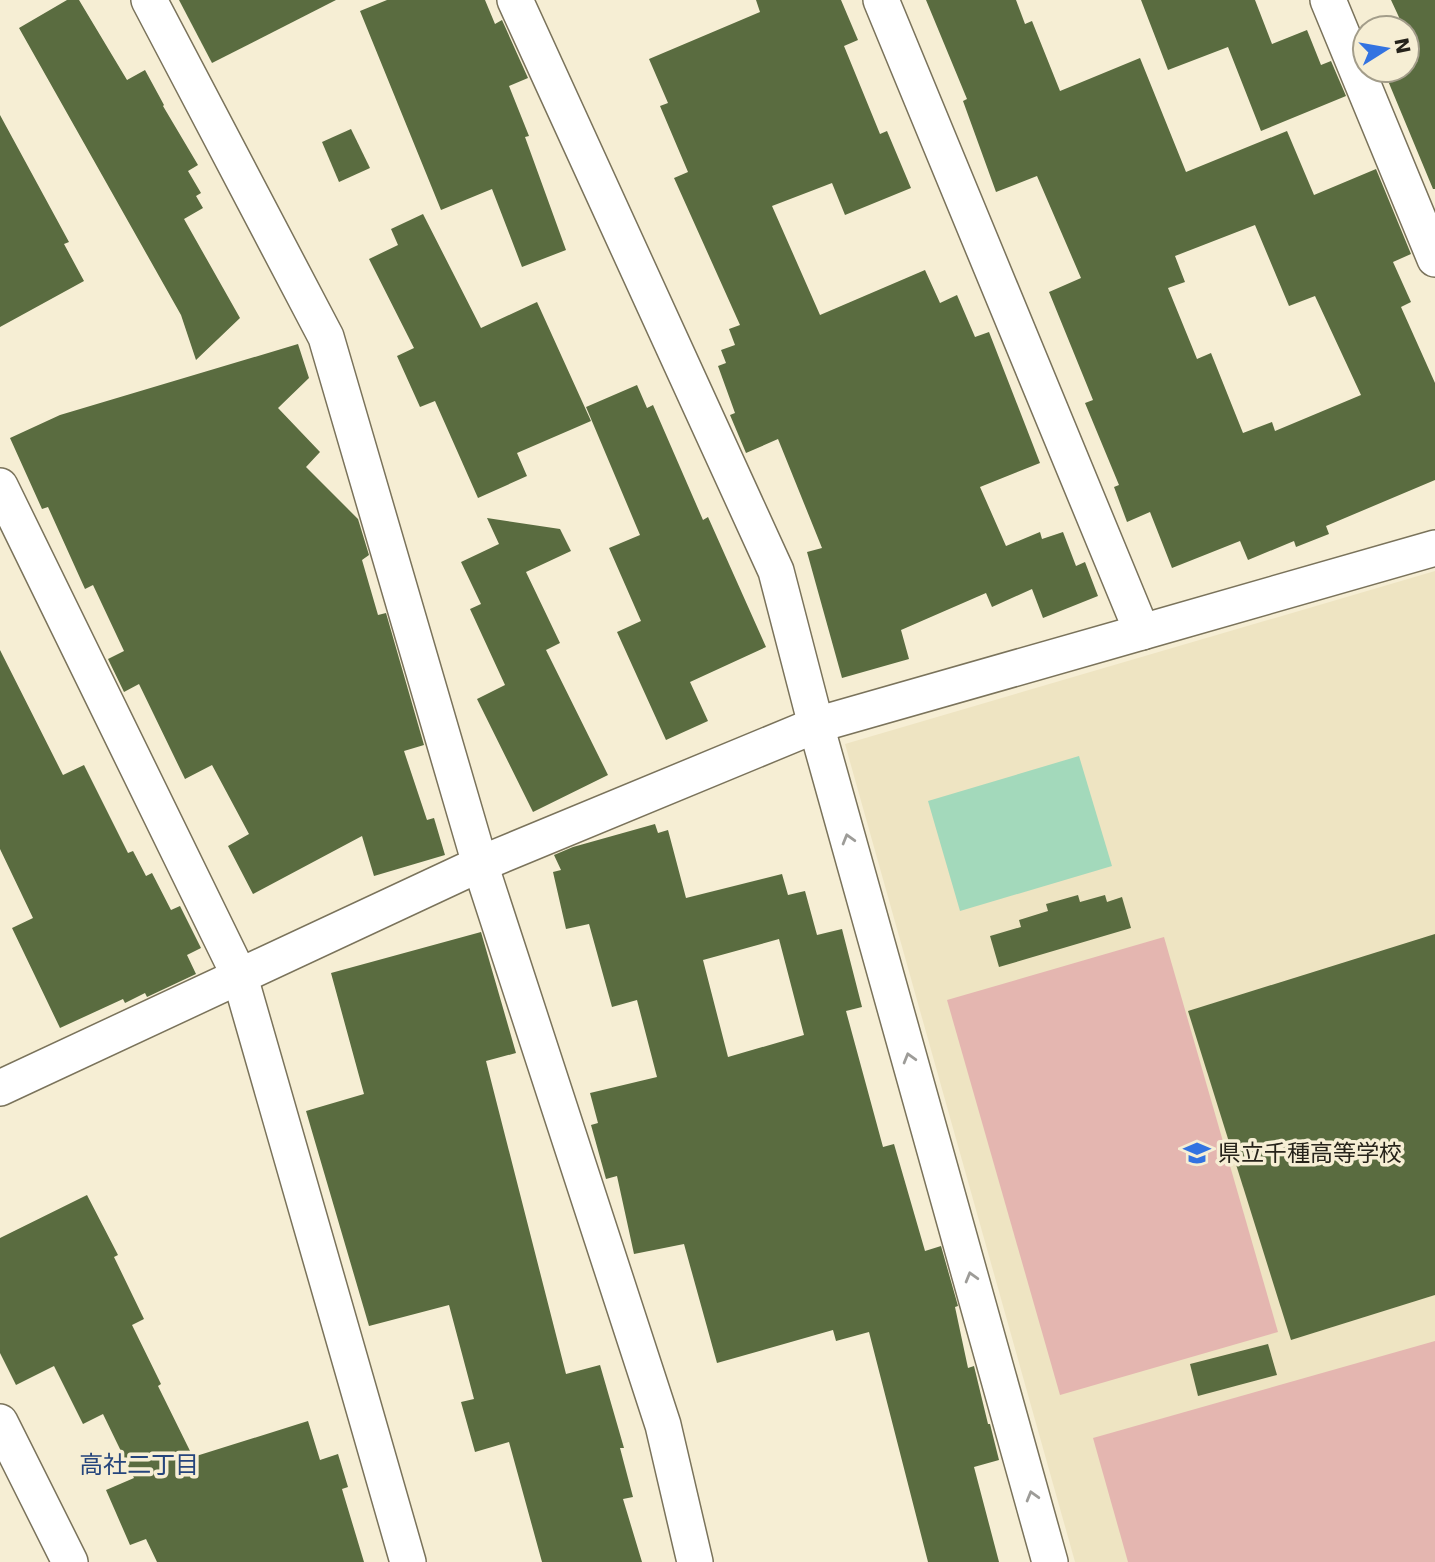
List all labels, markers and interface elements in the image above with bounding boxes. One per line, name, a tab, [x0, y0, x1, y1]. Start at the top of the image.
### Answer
north arrow	[1351, 14, 1421, 84]
text: N	[1390, 36, 1415, 56]
one-way arrow	[842, 833, 856, 845]
one-way arrow	[903, 1052, 918, 1064]
school or university icon: 県立千種高等学校	[1182, 1138, 1212, 1168]
place label: 県立千種高等学校	[1218, 1140, 1402, 1166]
one-way arrow	[964, 1271, 979, 1283]
district label: 高社二丁目	[79, 1451, 199, 1479]
one-way arrow	[1026, 1490, 1040, 1502]

